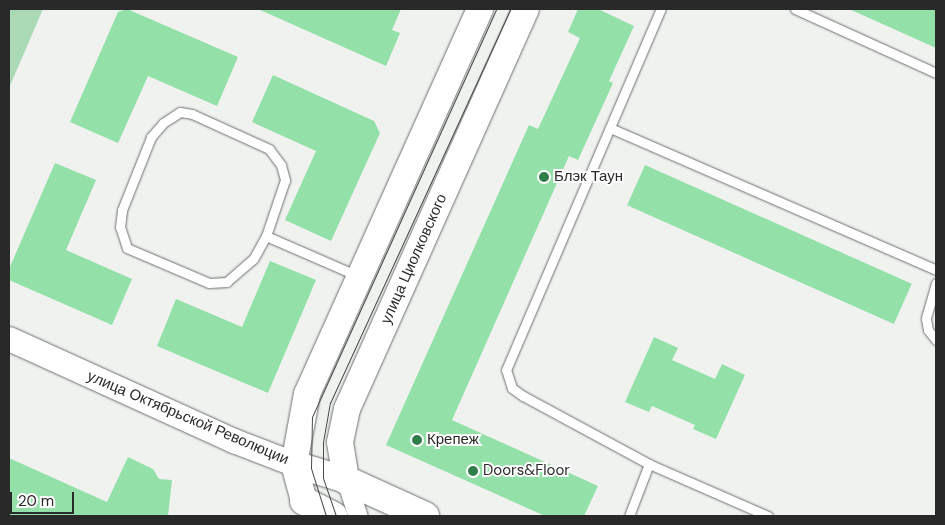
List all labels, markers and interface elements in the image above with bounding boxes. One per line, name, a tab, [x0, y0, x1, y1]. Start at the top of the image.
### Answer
place label: Блэк Таун	[554, 168, 623, 186]
marker: Блэк Таун	[538, 171, 550, 183]
street label: улица Циолковского	[377, 191, 451, 327]
street label: улица Октябрьской Революции	[85, 367, 291, 469]
place label: Крепеж	[427, 431, 479, 449]
marker: Крепеж	[411, 434, 423, 446]
place label: Doors&Floor	[483, 462, 570, 480]
marker: Doors&Floor	[467, 465, 479, 477]
scale bar	[12, 482, 76, 514]
text: 20 m	[18, 491, 54, 511]

